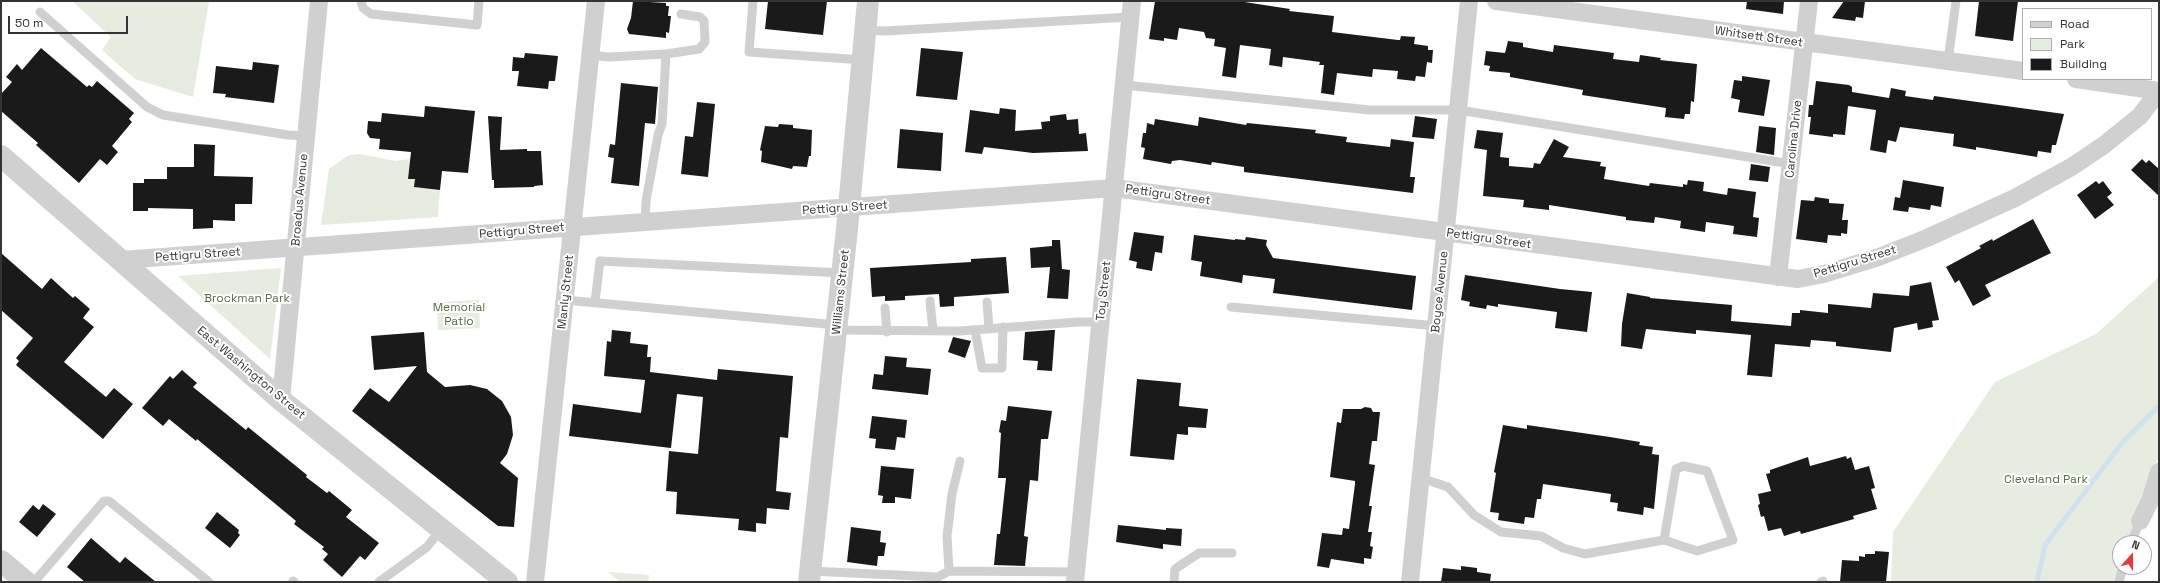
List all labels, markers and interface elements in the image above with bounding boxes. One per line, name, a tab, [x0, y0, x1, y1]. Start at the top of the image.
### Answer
scale bar	[10, 8, 130, 34]
legend	[2022, 8, 2152, 80]
text: 50 m	[15, 15, 43, 31]
text: Road	[2060, 16, 2089, 32]
street label: Whitsett Street	[1714, 24, 1804, 50]
text: Park	[2060, 36, 2085, 52]
text: Building	[2060, 56, 2107, 72]
street label: Carolina Drive	[1783, 99, 1805, 179]
street label: Broadus Avenue	[289, 153, 311, 247]
street label: Pettigru Street	[1125, 182, 1211, 208]
street label: Pettigru Street	[802, 198, 888, 218]
street label: Pettigru Street	[479, 220, 565, 242]
street label: Pettigru Street	[1446, 226, 1532, 252]
street label: Pettigru Street	[1812, 243, 1898, 281]
street label: Pettigru Street	[155, 245, 241, 265]
street label: Williams Street	[829, 249, 853, 335]
street label: Boyce Avenue	[1429, 250, 1451, 334]
street label: Manly Street	[555, 254, 577, 330]
street label: Toy Street	[1094, 260, 1114, 322]
park label: Brockman Park	[204, 292, 290, 306]
park label: Memorial Patio	[433, 301, 485, 329]
street label: East Washington Street	[194, 323, 308, 423]
park label: Cleveland Park	[2004, 473, 2088, 487]
north arrow	[2112, 535, 2152, 575]
text: N	[2130, 537, 2142, 553]

